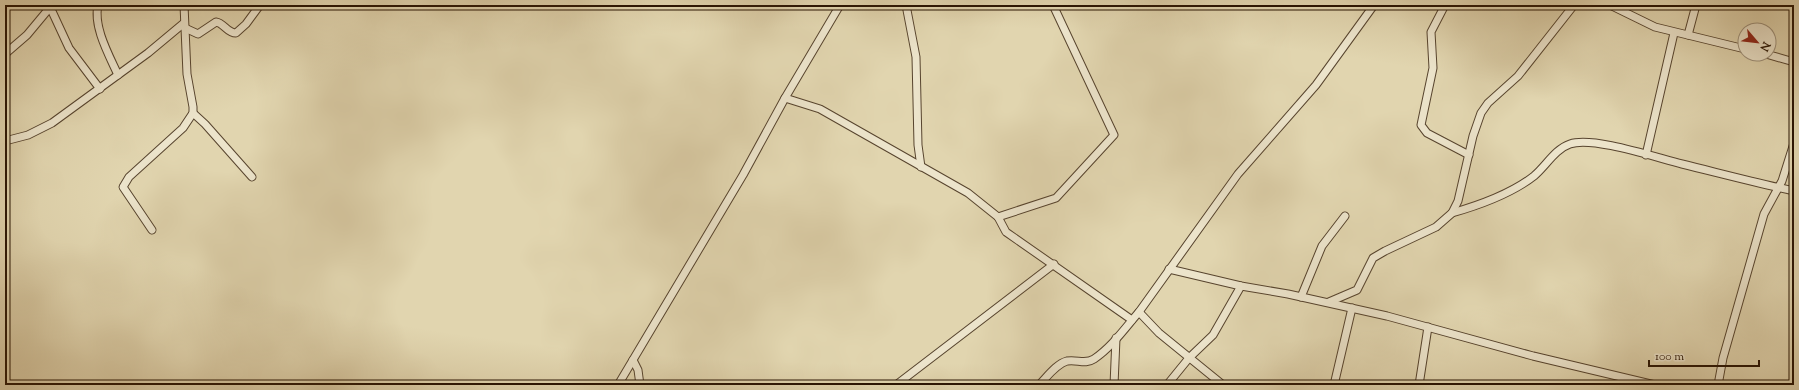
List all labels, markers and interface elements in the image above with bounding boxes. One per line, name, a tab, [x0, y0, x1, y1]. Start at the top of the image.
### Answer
north arrow	[1737, 22, 1777, 62]
text: N	[1756, 38, 1775, 54]
scale bar	[1649, 342, 1759, 368]
text: 100 m	[1655, 348, 1684, 366]

